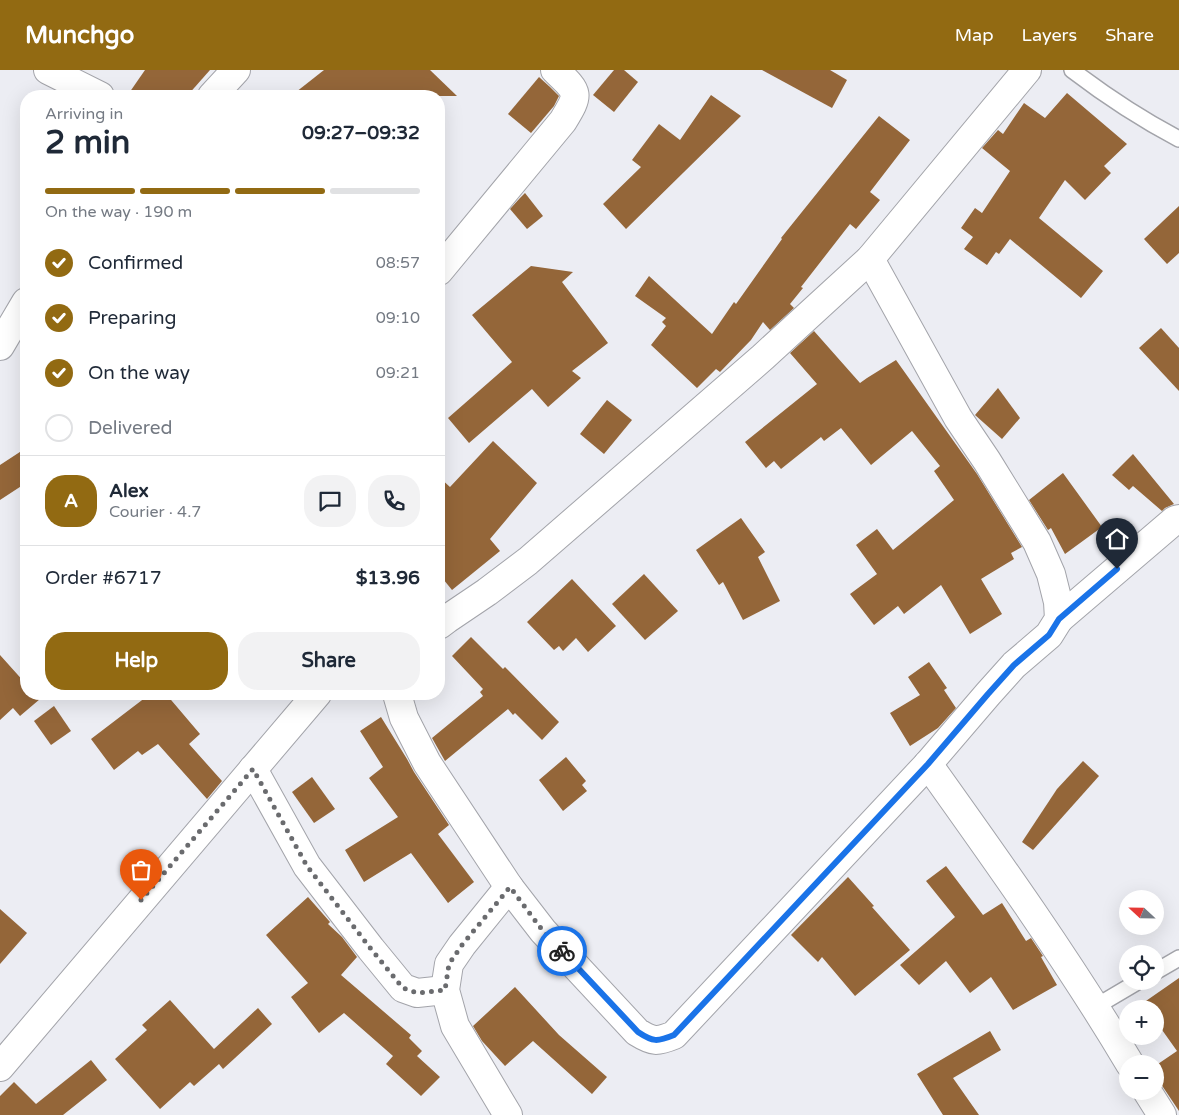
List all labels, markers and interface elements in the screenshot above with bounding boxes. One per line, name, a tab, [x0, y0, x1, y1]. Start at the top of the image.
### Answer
text: Munchgo	[25, 21, 134, 50]
text: Map	[955, 24, 994, 46]
text: Layers	[1022, 24, 1077, 46]
text: Share	[1105, 24, 1154, 46]
text: Arriving in	[45, 104, 123, 124]
text: 09:27–09:32	[302, 122, 420, 144]
text: 2 min	[45, 124, 130, 162]
text: On the way · 190 m	[45, 202, 192, 222]
icon: check	[45, 249, 73, 277]
text: Confirmed	[88, 252, 183, 274]
text: 08:57	[376, 253, 420, 273]
icon: check	[45, 304, 73, 332]
text: Preparing	[88, 307, 177, 329]
text: 09:10	[376, 308, 420, 328]
icon: check	[45, 359, 73, 387]
text: On the way	[88, 362, 190, 384]
text: 09:21	[376, 363, 420, 383]
text: Delivered	[88, 417, 173, 439]
button: chat	[304, 475, 356, 527]
button: phone	[368, 475, 420, 527]
text: Alex	[109, 480, 149, 502]
text: A	[64, 490, 78, 512]
text: Courier · 4.7	[109, 502, 201, 522]
pin	[1096, 518, 1138, 569]
icon: home	[1103, 525, 1131, 553]
text: Order #6717	[45, 567, 162, 589]
text: $13.96	[356, 567, 420, 589]
button: Help	[45, 632, 228, 690]
button: Share	[238, 632, 420, 690]
pin	[120, 849, 162, 900]
icon: bag	[127, 856, 155, 884]
north arrow	[1119, 890, 1164, 935]
map controls	[1119, 890, 1164, 1100]
courier	[537, 926, 587, 976]
icon: bike	[548, 937, 576, 965]
button: locate	[1119, 945, 1164, 990]
button: +	[1119, 1000, 1164, 1045]
button: −	[1119, 1055, 1164, 1100]

